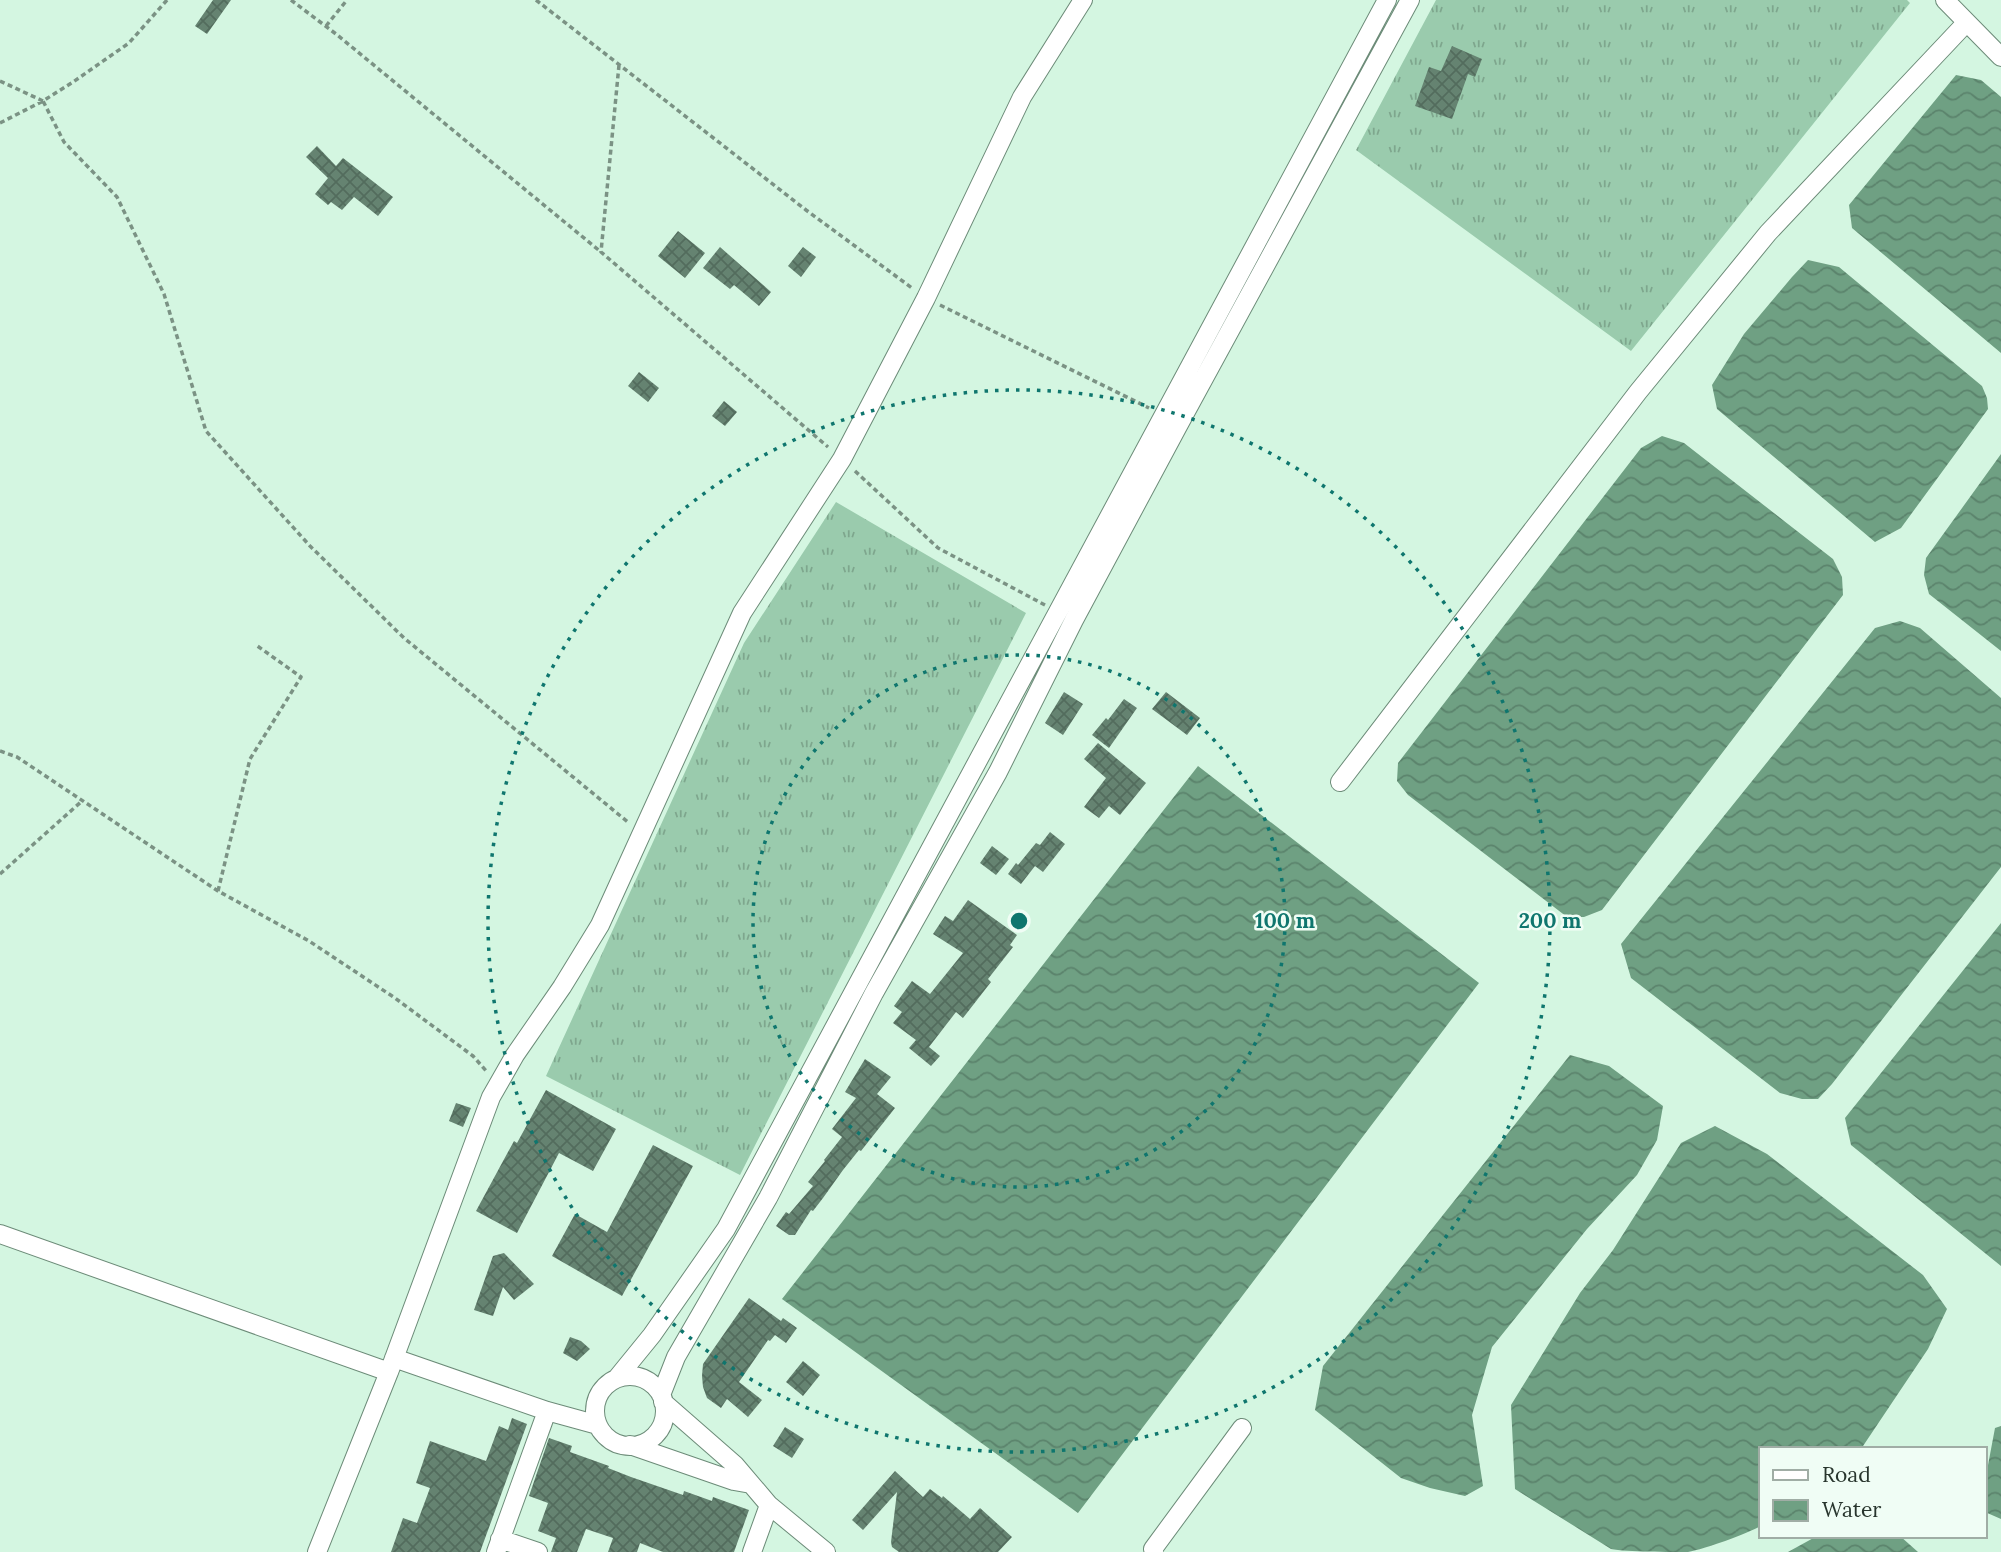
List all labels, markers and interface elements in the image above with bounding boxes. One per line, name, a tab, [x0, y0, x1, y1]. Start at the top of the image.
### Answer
text: 100 m	[1255, 907, 1315, 934]
text: 200 m	[1519, 907, 1581, 934]
centre of rings	[1007, 909, 1031, 933]
legend	[1759, 1447, 1987, 1538]
text: Road	[1822, 1461, 1871, 1488]
text: Water	[1822, 1496, 1881, 1523]

